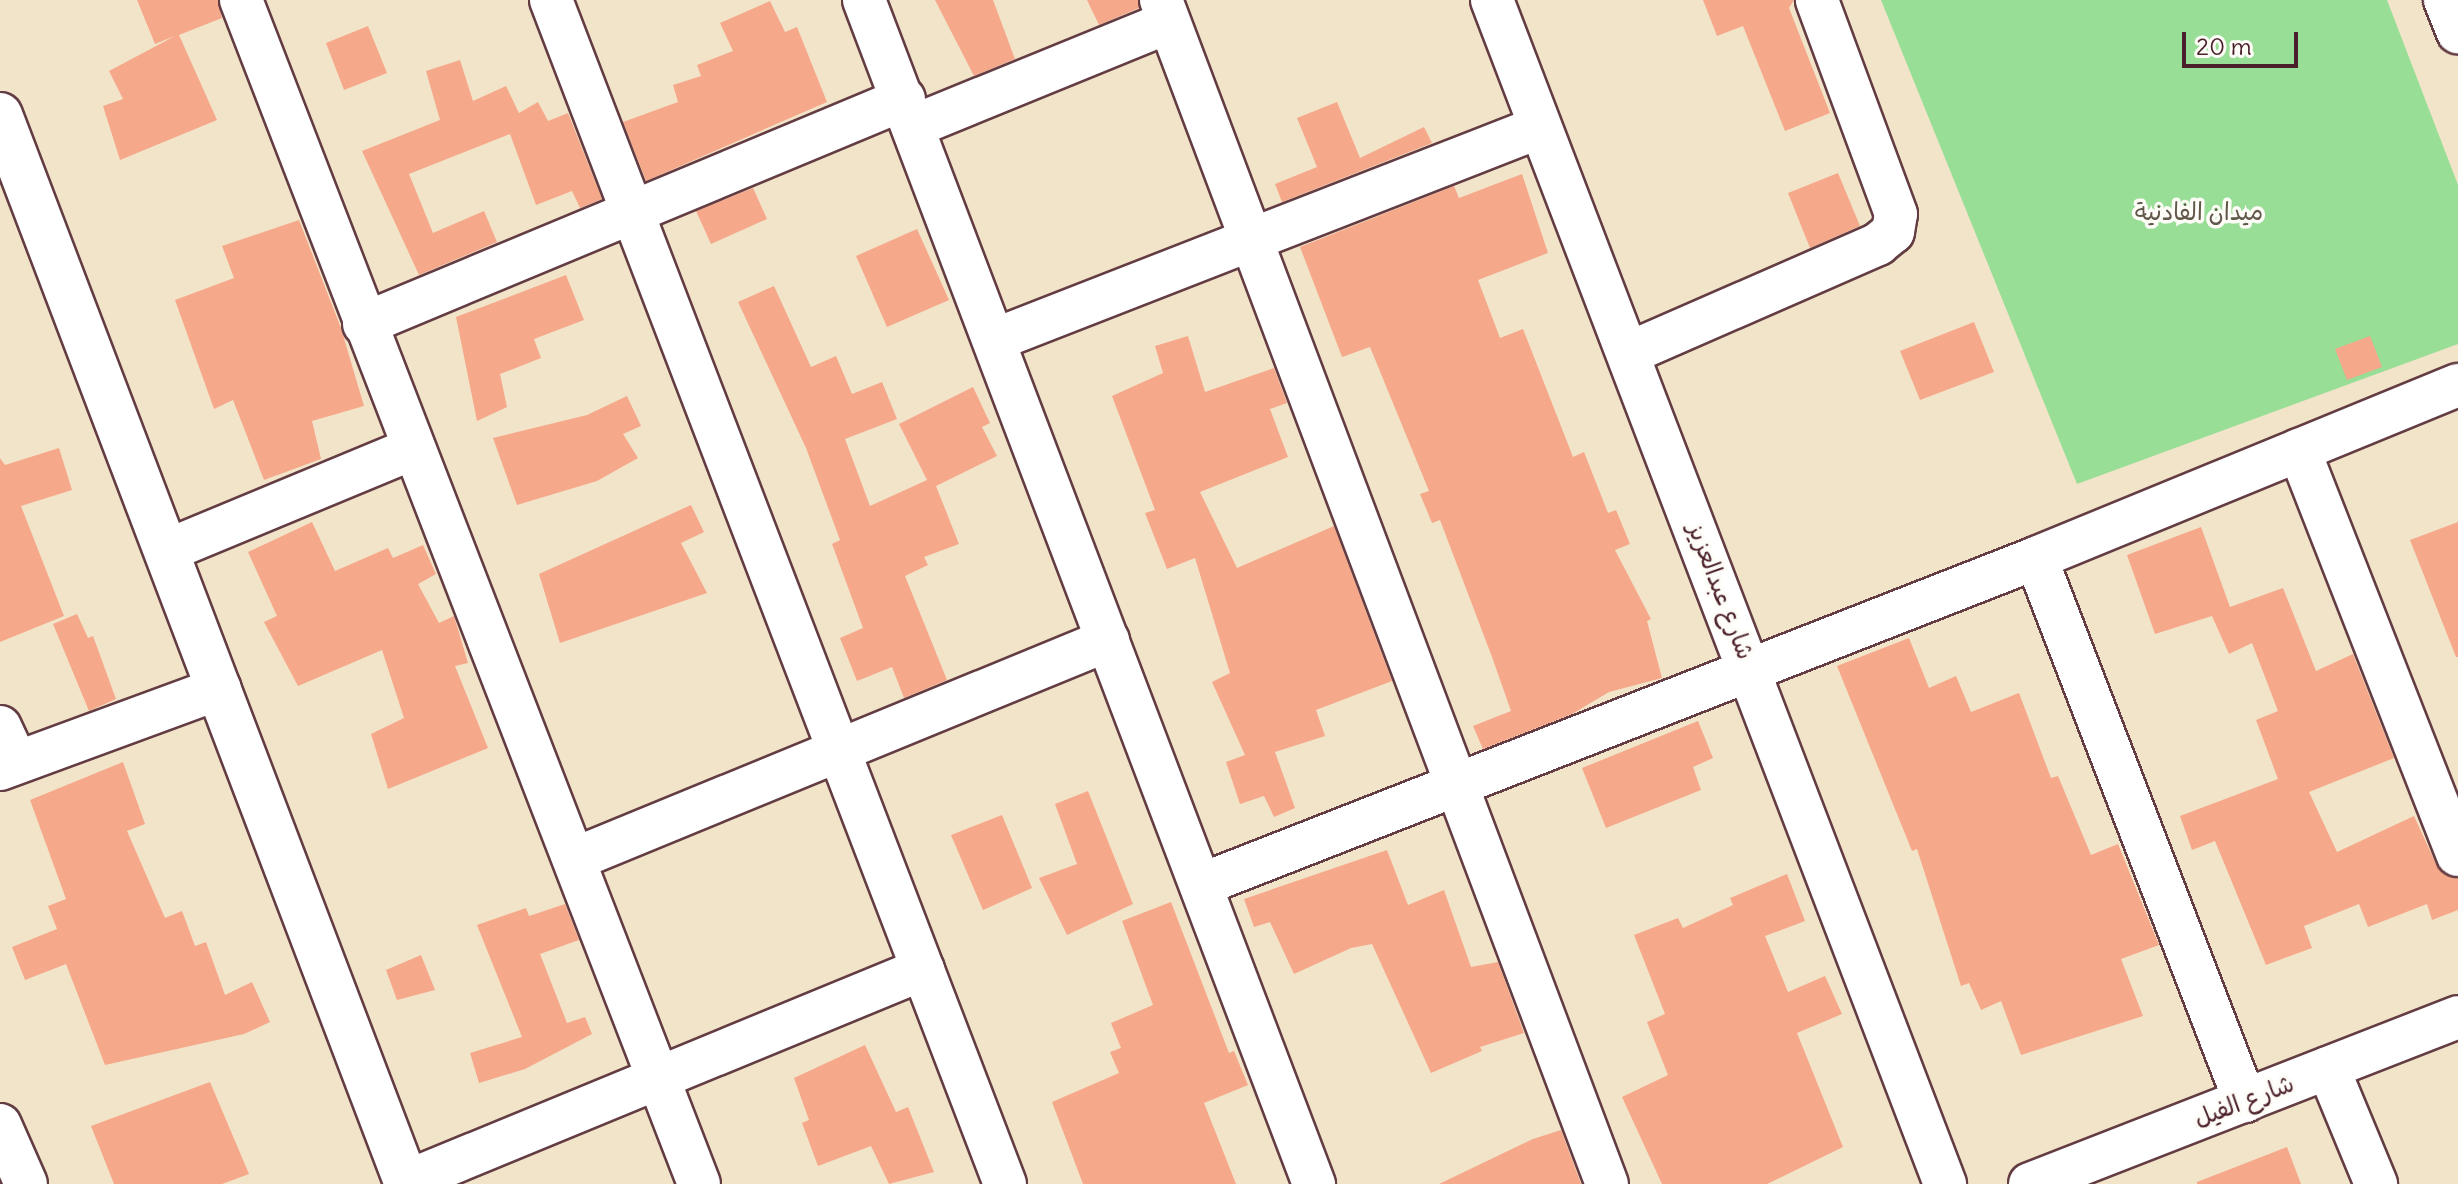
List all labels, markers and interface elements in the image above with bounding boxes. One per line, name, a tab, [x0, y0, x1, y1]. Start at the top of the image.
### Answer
scale bar	[2186, 16, 2302, 66]
text: 20 m	[2196, 31, 2252, 61]
park label: ميدان الفادنية	[2135, 198, 2263, 226]
street label: شارع عبدالعزيز	[1682, 519, 1760, 663]
street label: شارع الفيل	[2190, 1069, 2298, 1133]

